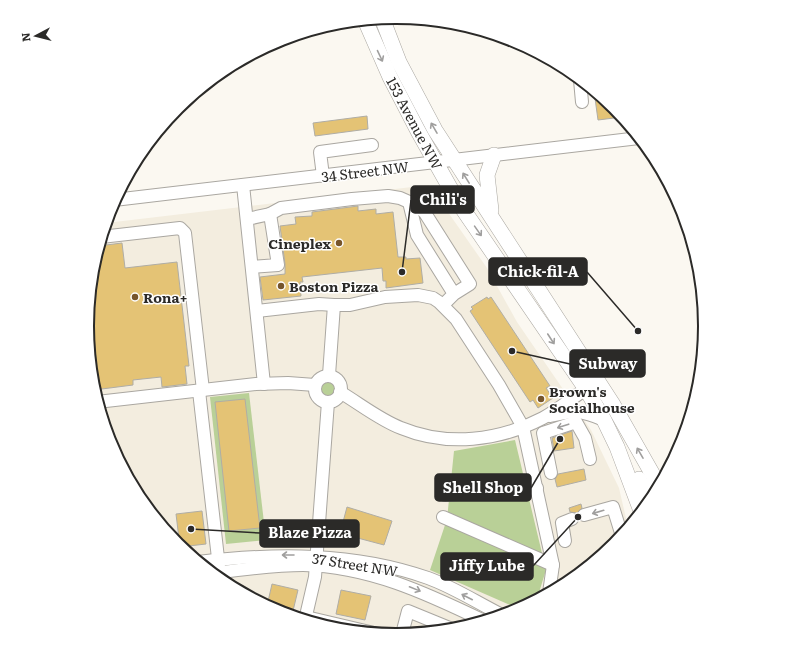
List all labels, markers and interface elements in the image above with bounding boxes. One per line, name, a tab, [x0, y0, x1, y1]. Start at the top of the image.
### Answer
north arrow	[16, 16, 56, 56]
text: N	[17, 32, 34, 43]
one-way arrow	[377, 50, 384, 62]
street label: 153 Avenue NW	[382, 73, 448, 173]
one-way arrow	[429, 122, 437, 134]
street label: 34 Street NW	[320, 156, 410, 186]
one-way arrow	[462, 172, 470, 184]
callout: Chili's	[411, 186, 474, 213]
text: Chili's	[419, 187, 467, 210]
one-way arrow	[474, 226, 482, 237]
place label: Cineplex	[268, 233, 332, 253]
marker: Cineplex	[334, 238, 344, 248]
callout: Chick-fil-A	[489, 258, 587, 285]
text: Chick-fil-A	[497, 259, 579, 282]
place label: Boston Pizza	[289, 276, 380, 296]
marker: Boston Pizza	[276, 281, 286, 291]
place label: Rona+	[143, 287, 188, 307]
marker: Rona+	[130, 292, 140, 302]
one-way arrow	[547, 333, 555, 344]
callout: Subway	[570, 350, 645, 377]
text: Subway	[579, 351, 638, 374]
place label: Brown's Socialhouse	[549, 381, 635, 417]
marker: Brown's Socialhouse	[536, 394, 546, 404]
one-way arrow	[557, 423, 570, 430]
one-way arrow	[636, 447, 644, 459]
callout: Shell Shop	[435, 474, 531, 501]
text: Shell Shop	[443, 475, 523, 498]
one-way arrow	[591, 509, 604, 516]
callout: Blaze Pizza	[260, 520, 359, 547]
text: Blaze Pizza	[268, 520, 352, 543]
street label: 37 Street NW	[311, 547, 399, 581]
one-way arrow	[282, 551, 295, 559]
callout: Jiffy Lube	[441, 553, 533, 580]
text: Jiffy Lube	[449, 553, 525, 576]
one-way arrow	[409, 586, 421, 593]
one-way arrow	[461, 593, 473, 600]

